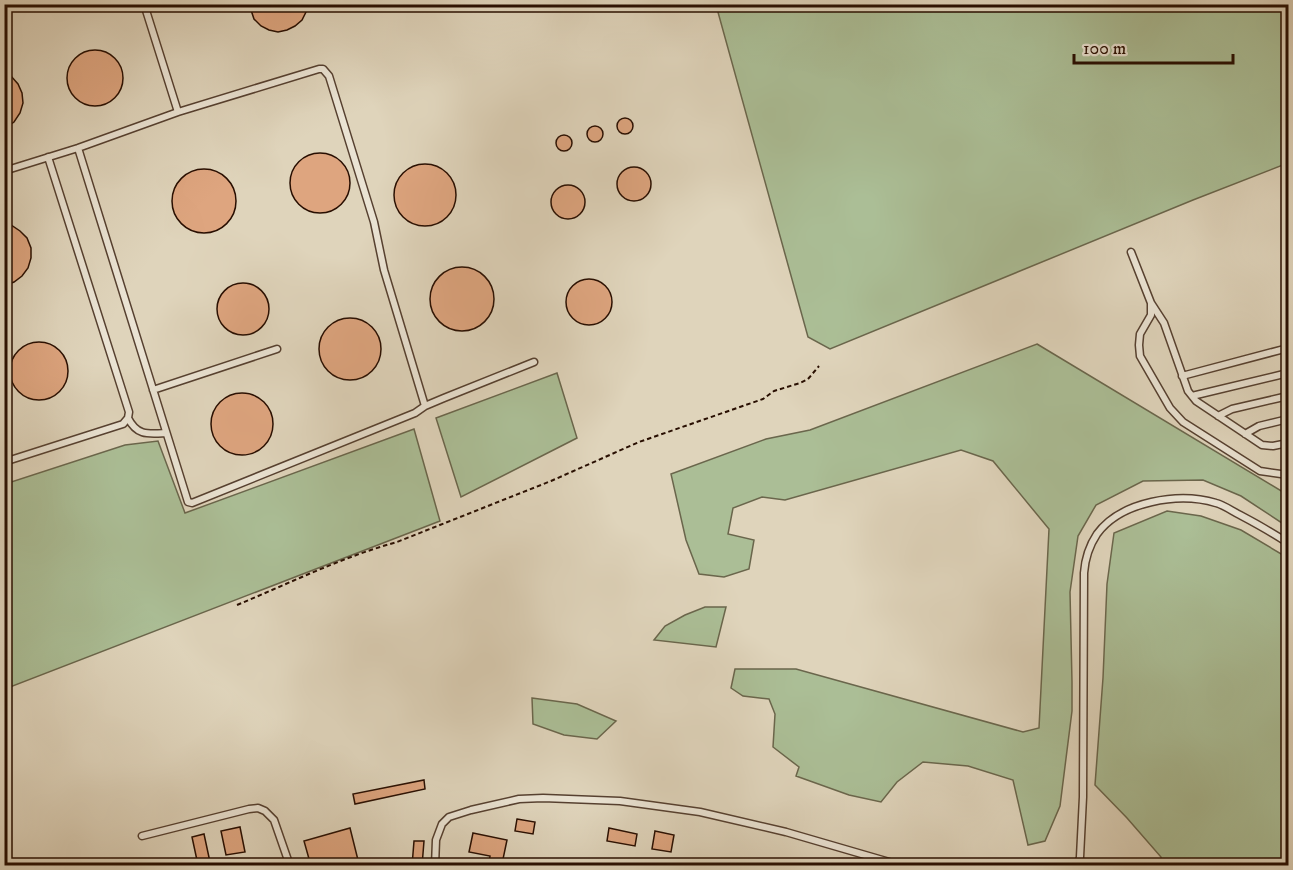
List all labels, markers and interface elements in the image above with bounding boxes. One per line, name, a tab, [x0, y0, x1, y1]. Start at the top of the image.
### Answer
scale bar	[1074, 27, 1233, 65]
text: 100 m	[1083, 38, 1126, 60]

